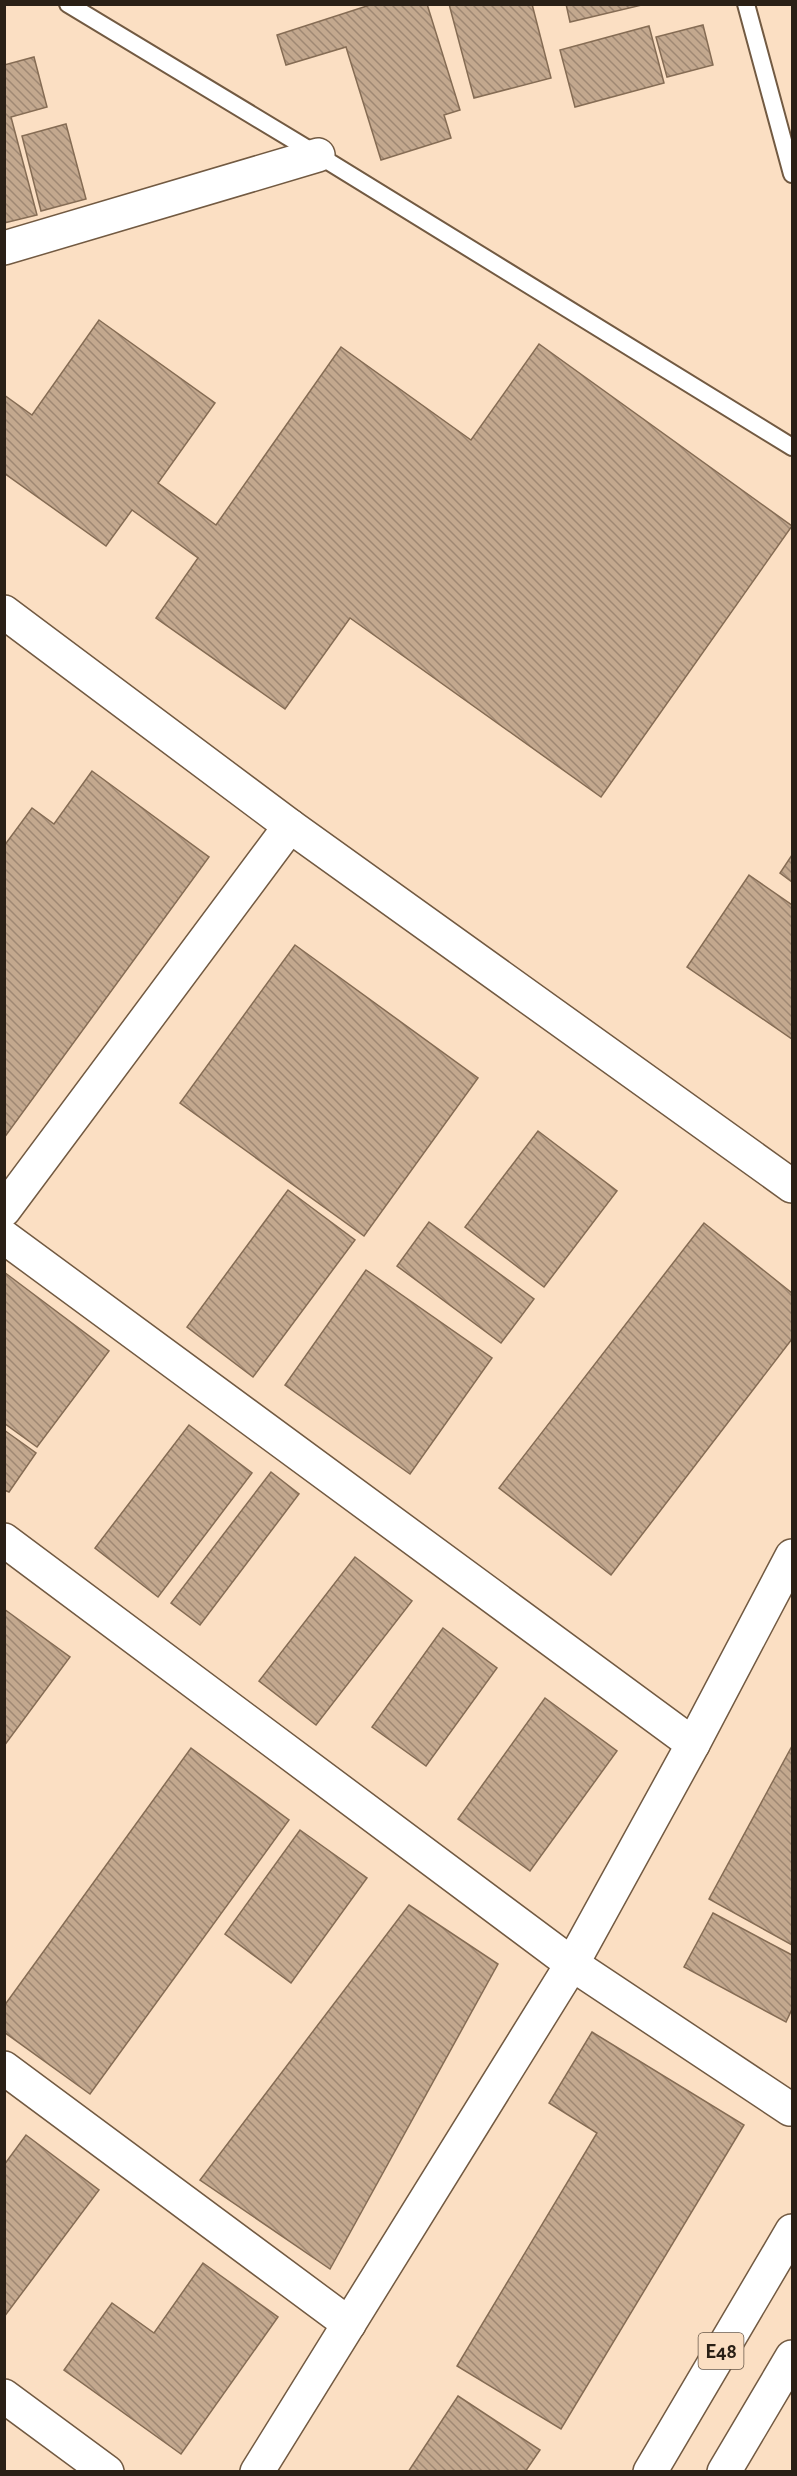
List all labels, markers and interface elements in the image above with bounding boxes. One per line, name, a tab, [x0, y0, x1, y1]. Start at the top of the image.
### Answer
road number: E48	[698, 2333, 744, 2369]

